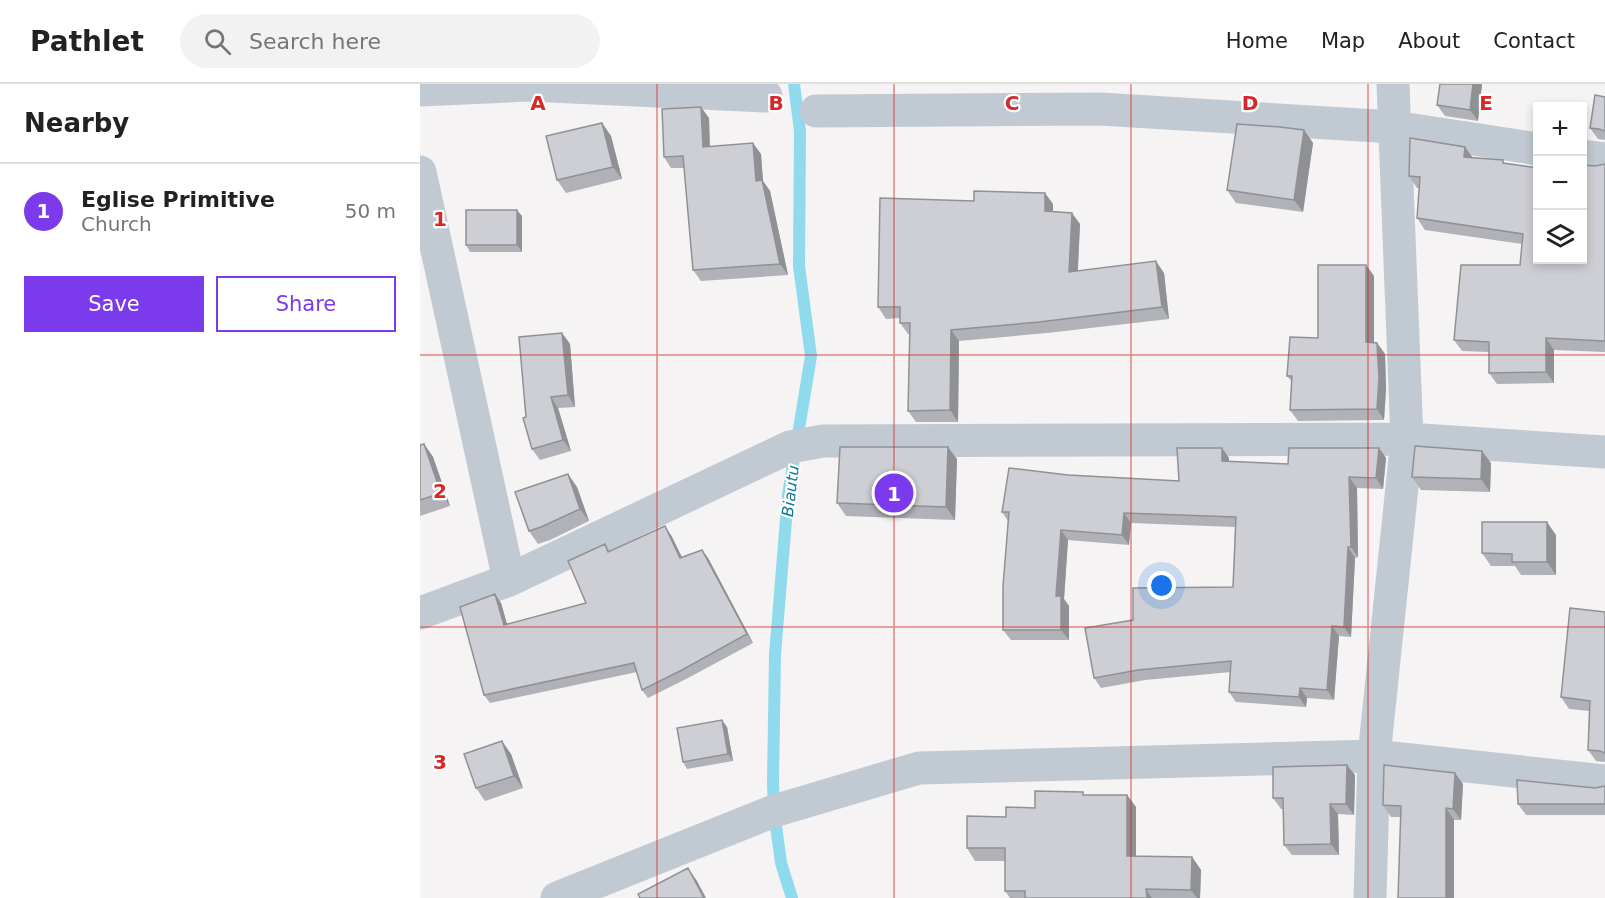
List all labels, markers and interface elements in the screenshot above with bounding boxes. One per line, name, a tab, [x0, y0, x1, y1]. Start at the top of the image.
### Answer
search box	[180, 14, 600, 68]
text: Pathlet	[30, 25, 144, 58]
icon: search	[201, 25, 234, 58]
text: Search here	[249, 29, 381, 54]
text: Home	[1226, 29, 1288, 53]
text: Map	[1321, 29, 1365, 53]
text: About	[1398, 29, 1460, 53]
text: Contact	[1493, 29, 1575, 53]
text: A	[530, 91, 546, 115]
text: B	[768, 91, 784, 115]
text: C	[1005, 91, 1019, 115]
text: D	[1242, 91, 1258, 115]
text: E	[1479, 91, 1493, 115]
map controls	[1533, 102, 1587, 264]
button: +	[1533, 102, 1587, 156]
text: Nearby	[24, 108, 129, 138]
button: −	[1533, 156, 1587, 210]
text: Eglise Primitive	[81, 187, 275, 212]
text: 1	[37, 199, 50, 223]
text: 50 m	[345, 199, 396, 223]
text: 1	[433, 207, 447, 231]
button: layers	[1533, 210, 1587, 264]
text: Church	[81, 212, 152, 236]
button: Save	[24, 276, 204, 332]
button: Share	[216, 276, 396, 332]
water label: Biautu	[778, 464, 803, 518]
pin: 1	[874, 470, 914, 516]
text: 2	[433, 479, 447, 503]
your location	[1147, 571, 1176, 600]
text: 3	[433, 750, 447, 774]

